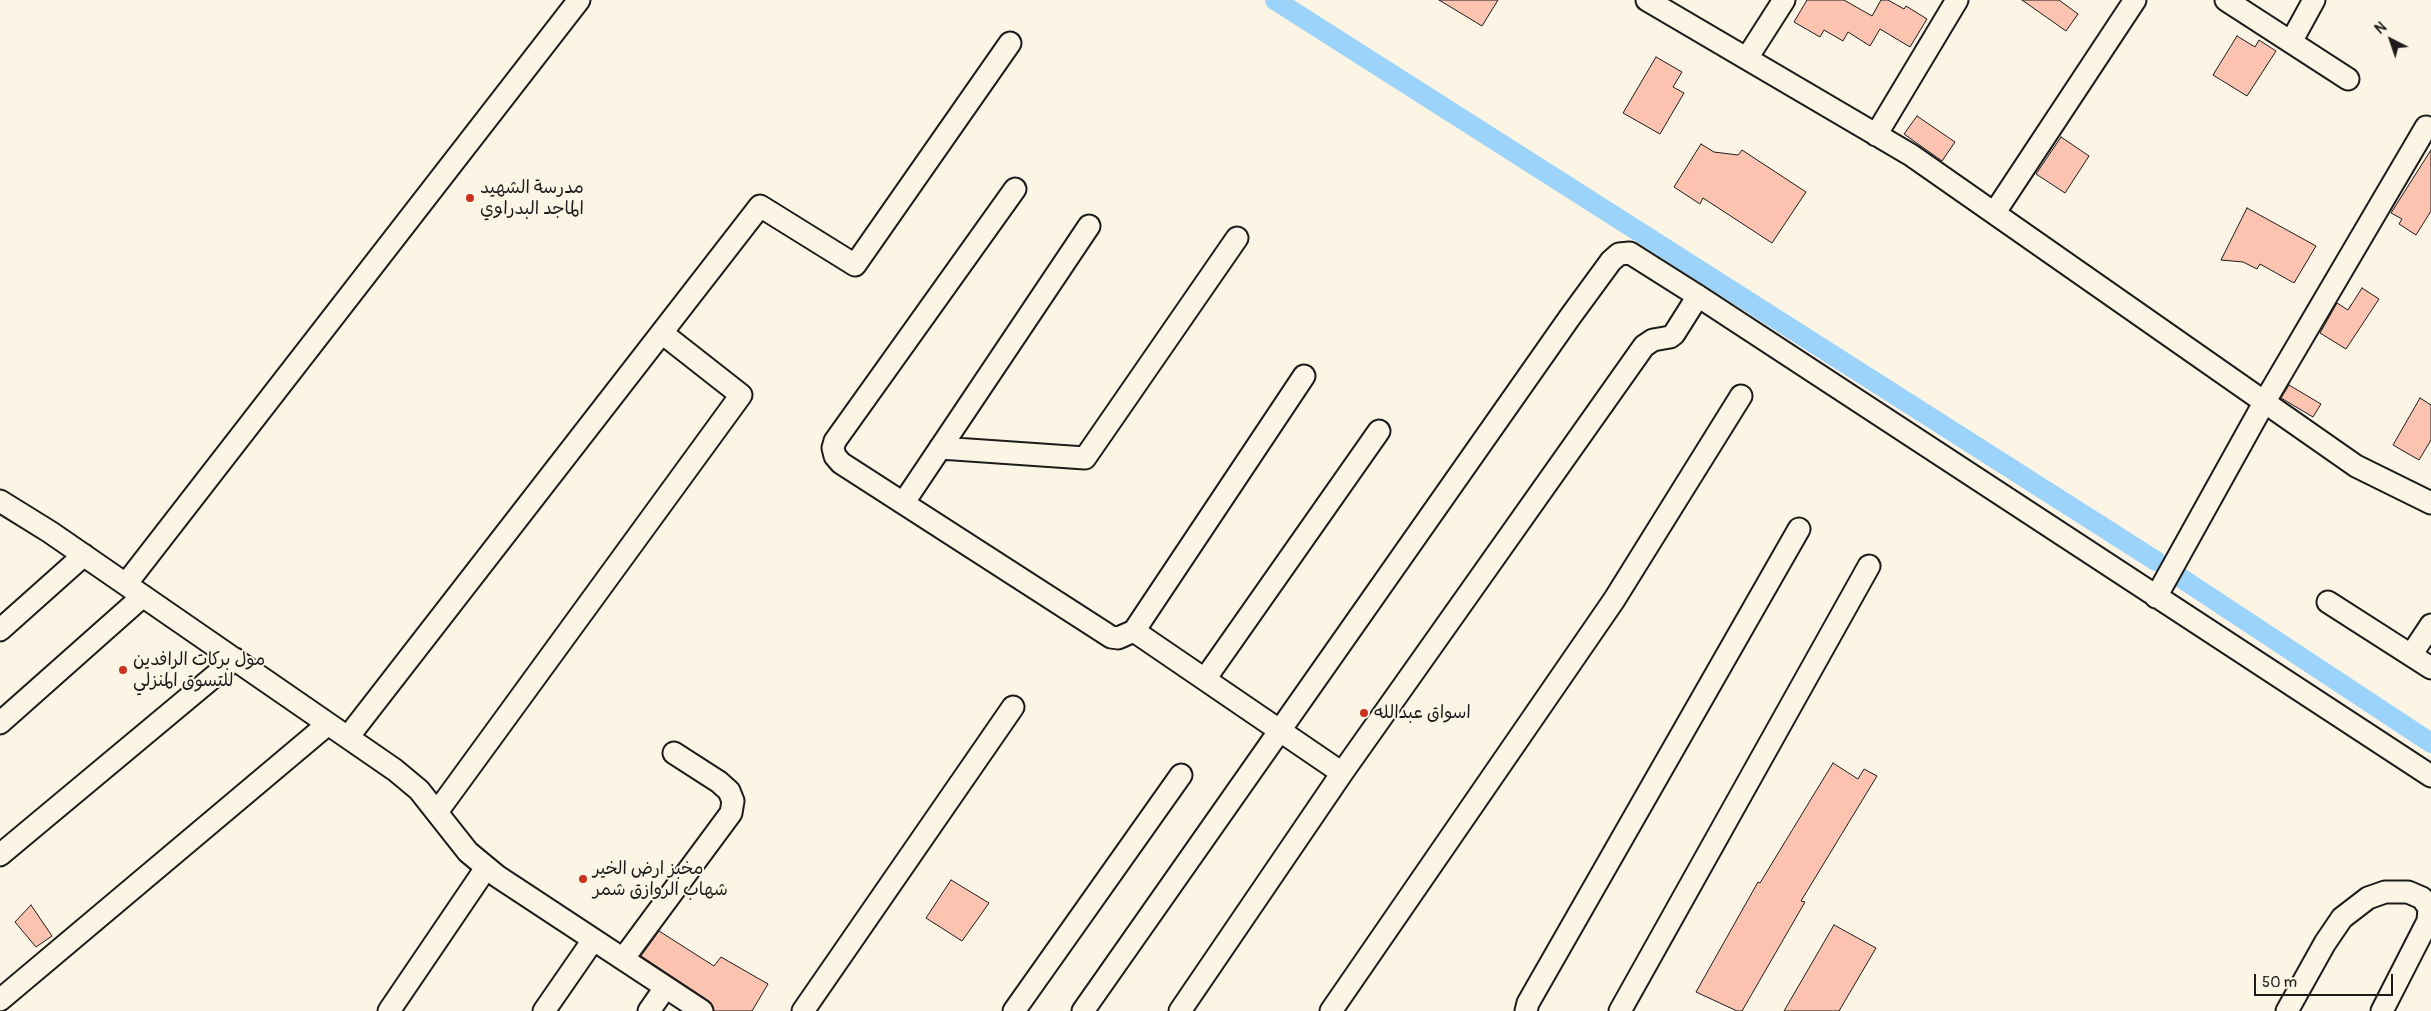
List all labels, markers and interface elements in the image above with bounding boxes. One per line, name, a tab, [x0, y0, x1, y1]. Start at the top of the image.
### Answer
north arrow	[2366, 15, 2416, 65]
text: N	[2372, 19, 2390, 38]
place label: مدرسة الشهيد الماجد البدراوي	[480, 177, 584, 220]
marker: مدرسة الشهيد الماجد البدراوي	[464, 192, 476, 204]
place label: مول بركات الرافدين للتسوق المنزلي	[133, 649, 265, 692]
marker: مول بركات الرافدين للتسوق المنزلي	[117, 664, 129, 676]
place label: اسواق عبدالله	[1374, 702, 1471, 724]
marker: اسواق عبدالله	[1358, 707, 1370, 719]
place label: مخبز ارض الخير شهاب الروازق شمر	[593, 858, 728, 901]
marker: مخبز ارض الخير شهاب الروازق شمر	[577, 873, 589, 885]
scale bar	[2256, 964, 2395, 996]
text: 50 m	[2262, 973, 2297, 992]

